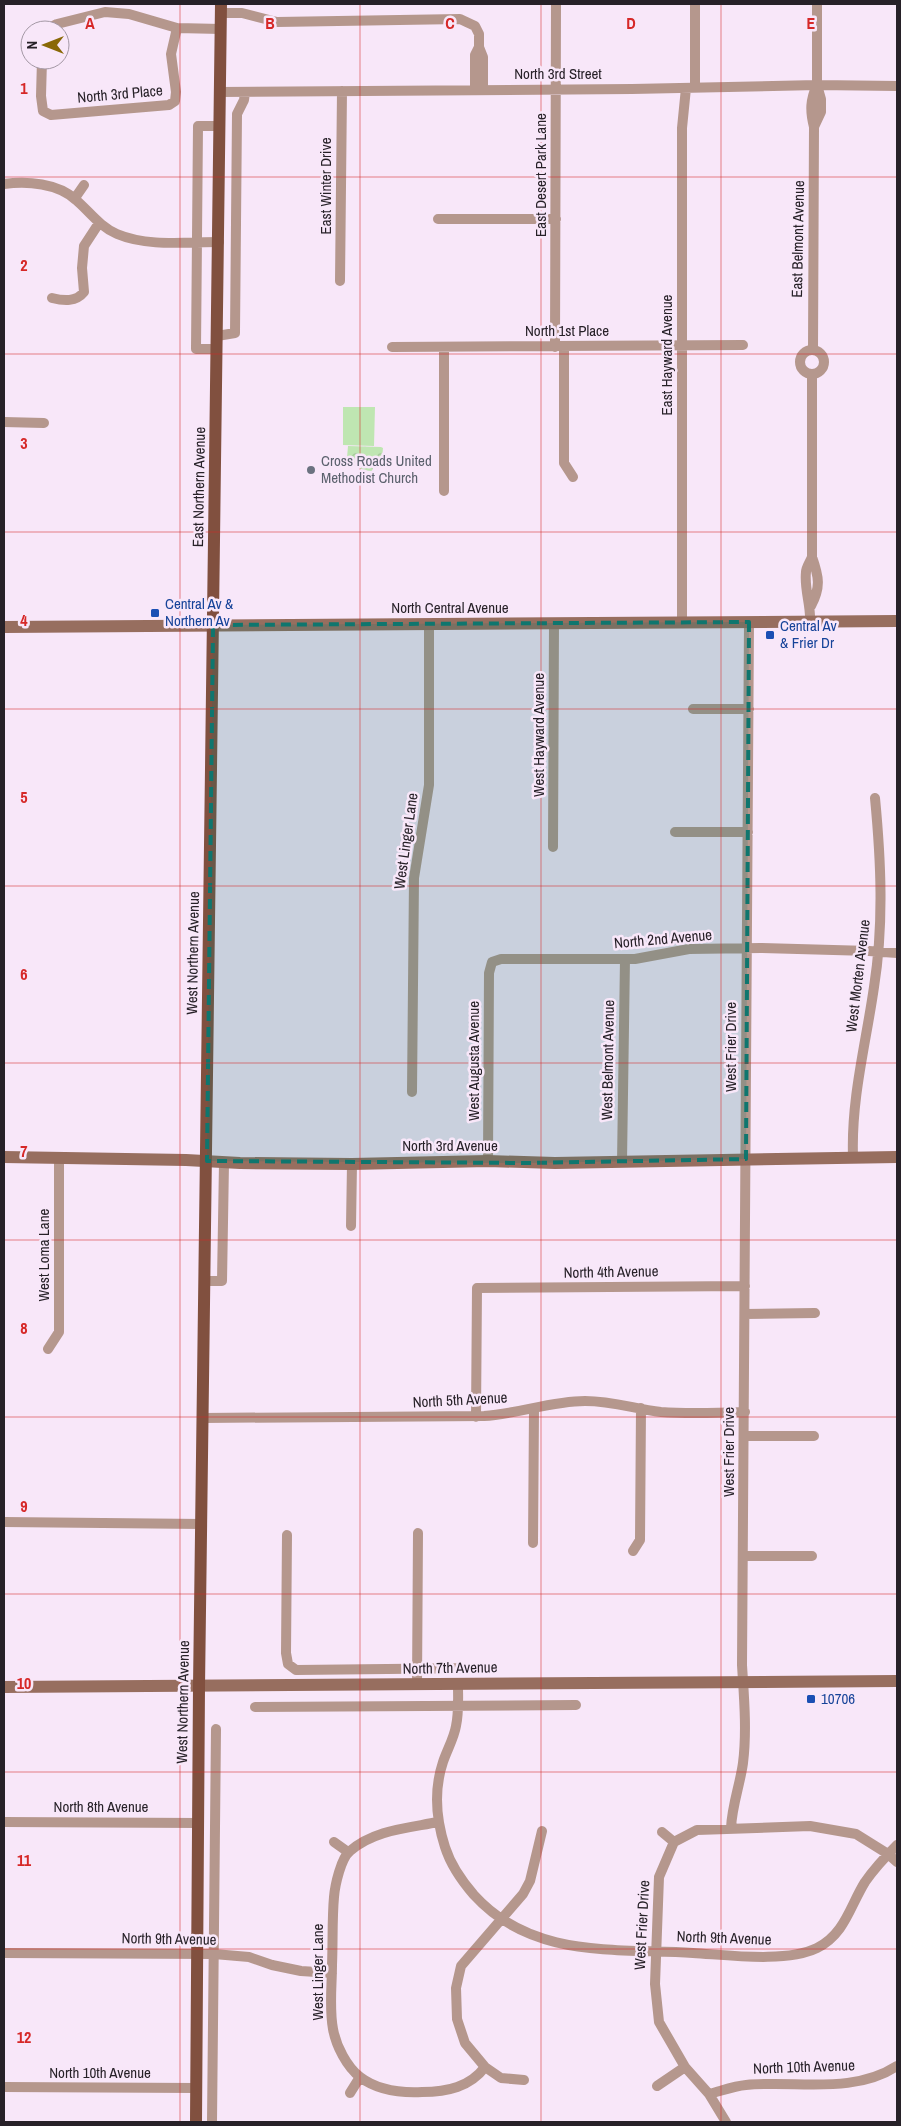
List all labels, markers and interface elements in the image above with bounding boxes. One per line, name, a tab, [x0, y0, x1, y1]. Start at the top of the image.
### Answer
text: A	[85, 12, 95, 34]
text: B	[265, 12, 275, 34]
text: C	[445, 12, 455, 34]
text: D	[626, 12, 636, 34]
text: E	[807, 12, 816, 34]
north arrow	[20, 20, 70, 70]
text: N	[23, 41, 41, 49]
street label: North 3rd Street	[514, 63, 602, 84]
text: 1	[20, 77, 28, 99]
street label: North 3rd Place	[76, 79, 164, 108]
street label: East Desert Park Lane	[530, 113, 551, 237]
street label: East Winter Drive	[315, 137, 336, 235]
street label: East Belmont Avenue	[786, 180, 809, 298]
text: 2	[20, 254, 28, 276]
street label: East Hayward Avenue	[656, 294, 677, 415]
street label: North 1st Place	[525, 320, 609, 341]
street label: East Northern Avenue	[187, 427, 210, 547]
text: 3	[20, 432, 28, 454]
place label: Cross Roads United Methodist Church	[321, 450, 432, 488]
marker: Cross Roads United Methodist Church	[305, 464, 317, 476]
place label: Central Av & Northern Av	[165, 593, 234, 631]
street label: North Central Avenue	[391, 597, 509, 618]
marker: Central Av & Northern Av	[149, 607, 161, 619]
text: 4	[20, 609, 28, 631]
place label: Central Av & Frier Dr	[780, 615, 837, 653]
marker: Central Av & Frier Dr	[764, 629, 776, 641]
street label: West Hayward Avenue	[528, 673, 549, 797]
text: 5	[20, 786, 28, 808]
street label: West Linger Lane	[388, 791, 423, 890]
street label: West Northern Avenue	[181, 891, 204, 1015]
street label: West Morten Avenue	[840, 918, 875, 1034]
street label: North 2nd Avenue	[613, 924, 713, 953]
text: 6	[20, 963, 28, 985]
street label: West Belmont Avenue	[596, 999, 619, 1120]
street label: West Augusta Avenue	[463, 1001, 484, 1121]
street label: West Frier Drive	[720, 1002, 741, 1092]
street label: North 3rd Avenue	[402, 1135, 498, 1156]
text: 7	[20, 1140, 28, 1162]
street label: West Loma Lane	[33, 1208, 54, 1301]
street label: North 4th Avenue	[563, 1260, 659, 1283]
text: 8	[20, 1317, 28, 1339]
street label: North 5th Avenue	[412, 1387, 508, 1412]
street label: West Frier Drive	[718, 1407, 739, 1497]
text: 9	[20, 1495, 28, 1517]
street label: West Northern Avenue	[171, 1640, 194, 1764]
street label: North 7th Avenue	[402, 1656, 498, 1679]
text: 10	[17, 1672, 31, 1694]
place label: 10706	[821, 1688, 855, 1709]
marker: 10706	[805, 1693, 817, 1705]
street label: North 8th Avenue	[54, 1796, 149, 1817]
text: 11	[17, 1849, 32, 1871]
street label: West Frier Drive	[629, 1879, 654, 1970]
street label: West Linger Lane	[307, 1923, 328, 2020]
street label: North 9th Avenue	[676, 1925, 772, 1950]
street label: North 9th Avenue	[121, 1927, 217, 1950]
text: 12	[17, 2026, 31, 2048]
street label: North 10th Avenue	[753, 2054, 855, 2079]
street label: North 10th Avenue	[49, 2062, 151, 2083]

